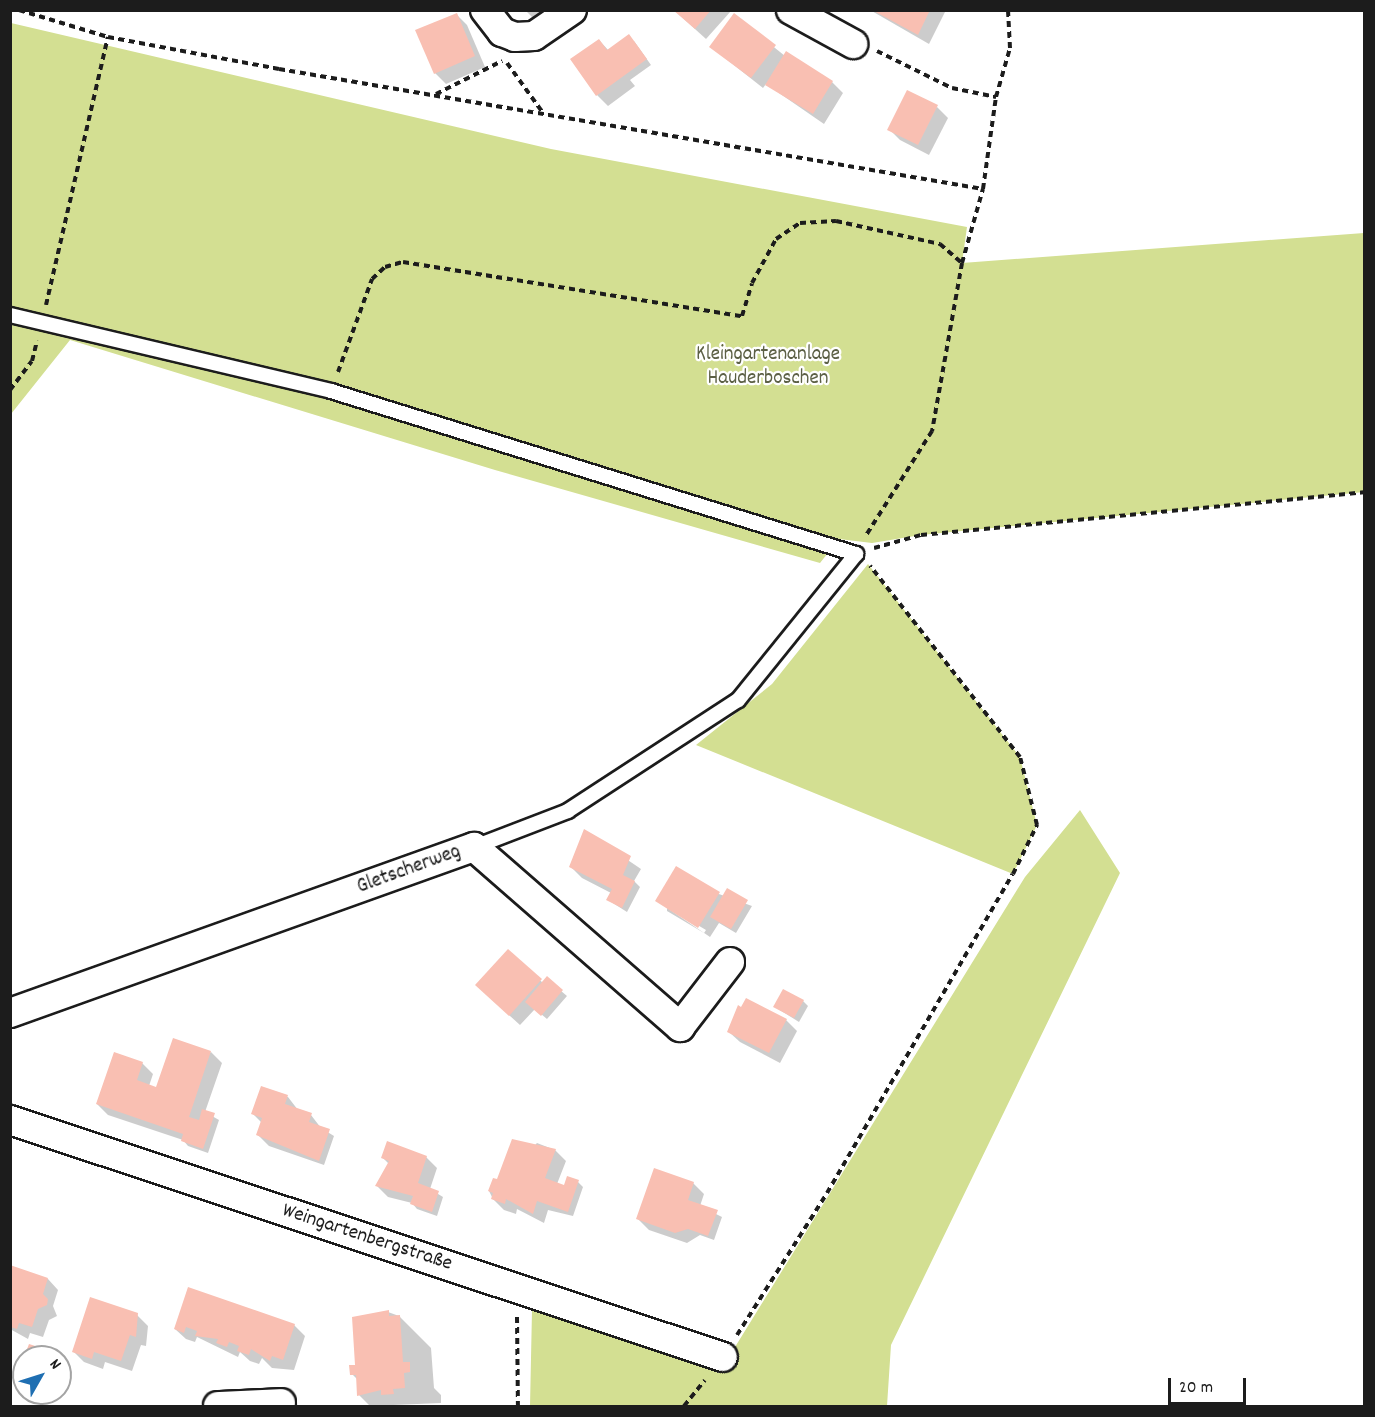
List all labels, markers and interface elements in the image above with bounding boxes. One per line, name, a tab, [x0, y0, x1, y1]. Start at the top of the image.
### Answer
park label: Kleingartenanlage Hauderboschen	[696, 342, 840, 392]
street label: Gletscherweg	[354, 840, 464, 900]
street label: Weingartenbergstraße	[279, 1199, 455, 1277]
north arrow	[12, 1345, 72, 1405]
text: N	[43, 1354, 66, 1375]
scale bar	[1171, 1366, 1249, 1404]
text: 20 m	[1179, 1376, 1213, 1401]

